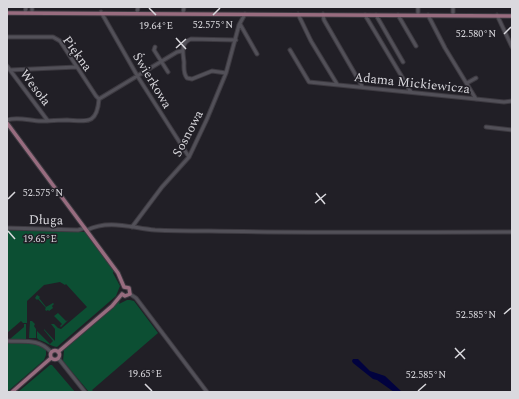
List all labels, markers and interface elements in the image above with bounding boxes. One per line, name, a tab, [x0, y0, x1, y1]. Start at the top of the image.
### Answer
text: 52.575°N	[193, 17, 233, 33]
text: 19.64°E	[139, 18, 173, 34]
text: 52.580°N	[456, 26, 496, 42]
street label: Piękna	[57, 32, 97, 76]
street label: Świerkowa	[127, 49, 177, 113]
street label: Wesoła	[15, 65, 56, 111]
street label: Adama Mickiewicza	[353, 67, 472, 99]
street label: Sosnowa	[167, 106, 209, 160]
text: 52.575°N	[23, 185, 63, 201]
street label: Długa	[29, 210, 64, 230]
text: 19.65°E	[23, 231, 57, 247]
text: 52.585°N	[456, 307, 496, 323]
text: 19.65°E	[128, 366, 162, 382]
text: 52.585°N	[406, 367, 446, 383]

